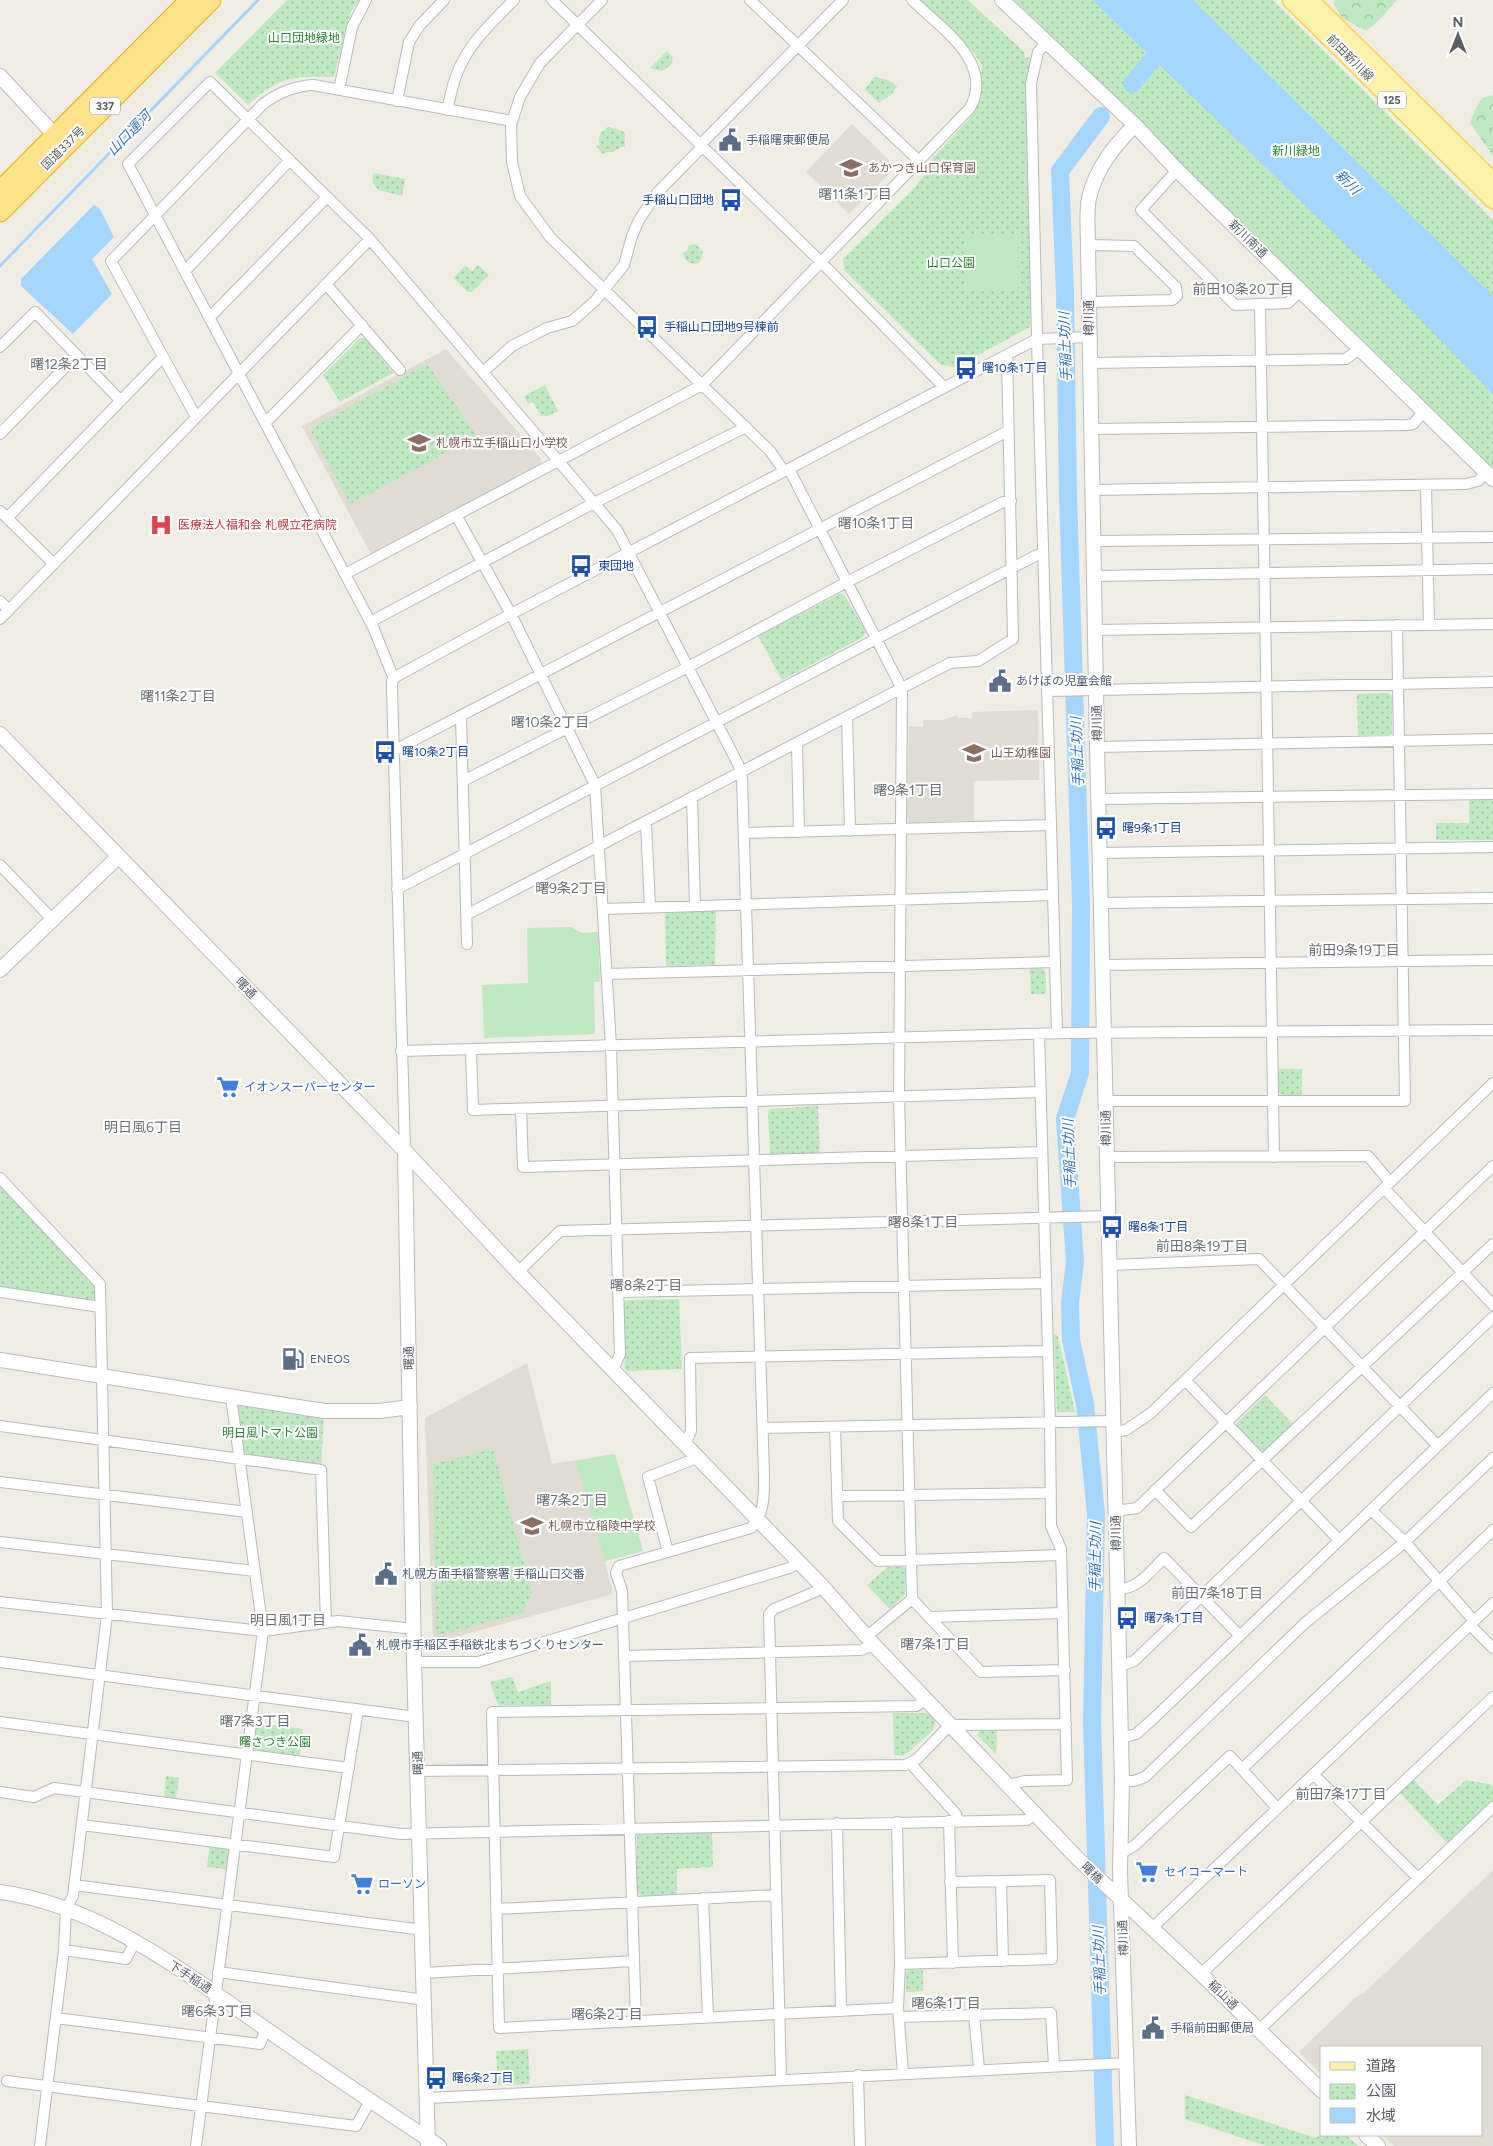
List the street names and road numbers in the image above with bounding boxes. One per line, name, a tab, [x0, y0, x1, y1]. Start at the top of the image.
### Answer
street label: 前田新川線	[1324, 32, 1376, 84]
road number: 125	[1378, 92, 1406, 108]
road number: 337	[90, 98, 120, 114]
street label: 国道337号	[38, 123, 88, 173]
street label: 新川南通	[1226, 217, 1270, 261]
street label: 樽川通	[1082, 300, 1096, 336]
street label: 樽川通	[1090, 705, 1104, 741]
street label: 曙通	[233, 974, 259, 1002]
street label: 樽川通	[1099, 1110, 1113, 1146]
street label: 曙通	[402, 1346, 416, 1370]
street label: 樽川通	[1109, 1515, 1123, 1551]
street label: 曙通	[411, 1751, 425, 1775]
street label: 曙橋	[1079, 1860, 1105, 1886]
street label: 樽川通	[1115, 1920, 1131, 1956]
street label: 下手稲通	[166, 1958, 214, 1996]
street label: 稲山通	[1205, 1977, 1241, 2013]

